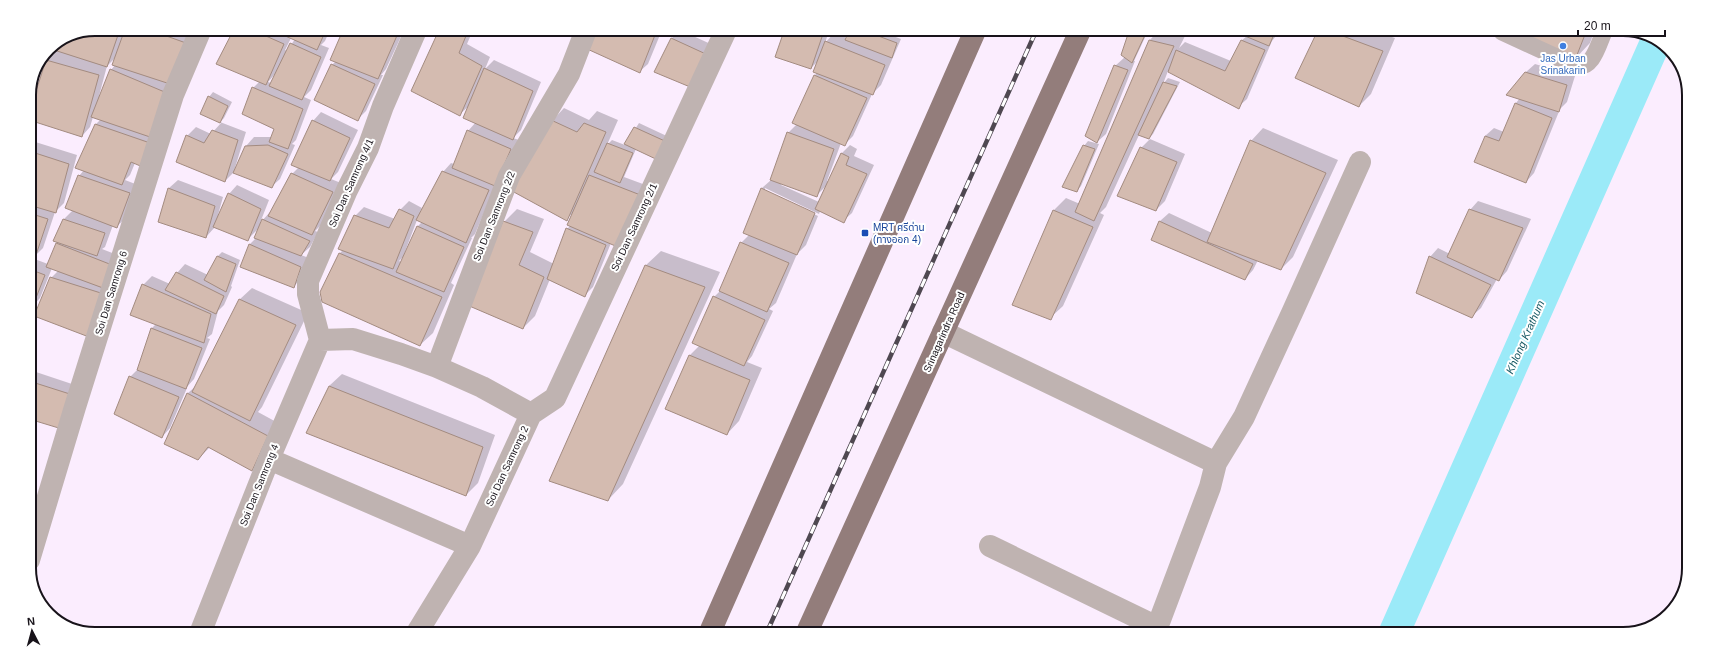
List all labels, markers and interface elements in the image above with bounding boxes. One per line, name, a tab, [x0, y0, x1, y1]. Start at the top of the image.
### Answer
scale bar	[1578, 12, 1665, 38]
text: 20 m	[1584, 19, 1611, 33]
marker: Jas Urban Srinakarin	[1558, 41, 1568, 51]
place label: Jas Urban Srinakarin	[1540, 53, 1586, 76]
street label: Soi Dan Samrong 4/1	[327, 137, 376, 229]
street label: Soi Dan Samrong 2/2	[471, 169, 517, 262]
street label: Soi Dan Samrong 2/1	[609, 181, 659, 273]
place label: MRT ศรีด่าน (ทางออก 4)	[873, 221, 925, 245]
marker: MRT ศรีด่าน (ทางออก 4)	[860, 228, 870, 238]
street label: Soi Dan Samrong 6	[93, 249, 129, 336]
street label: Srinagarindra Road	[921, 290, 967, 374]
water label: Khlong Krathum	[1503, 299, 1547, 375]
street label: Soi Dan Samrong 2	[484, 424, 531, 508]
street label: Soi Dan Samrong 4	[238, 442, 281, 528]
north arrow	[12, 611, 52, 651]
text: N	[26, 615, 36, 627]

